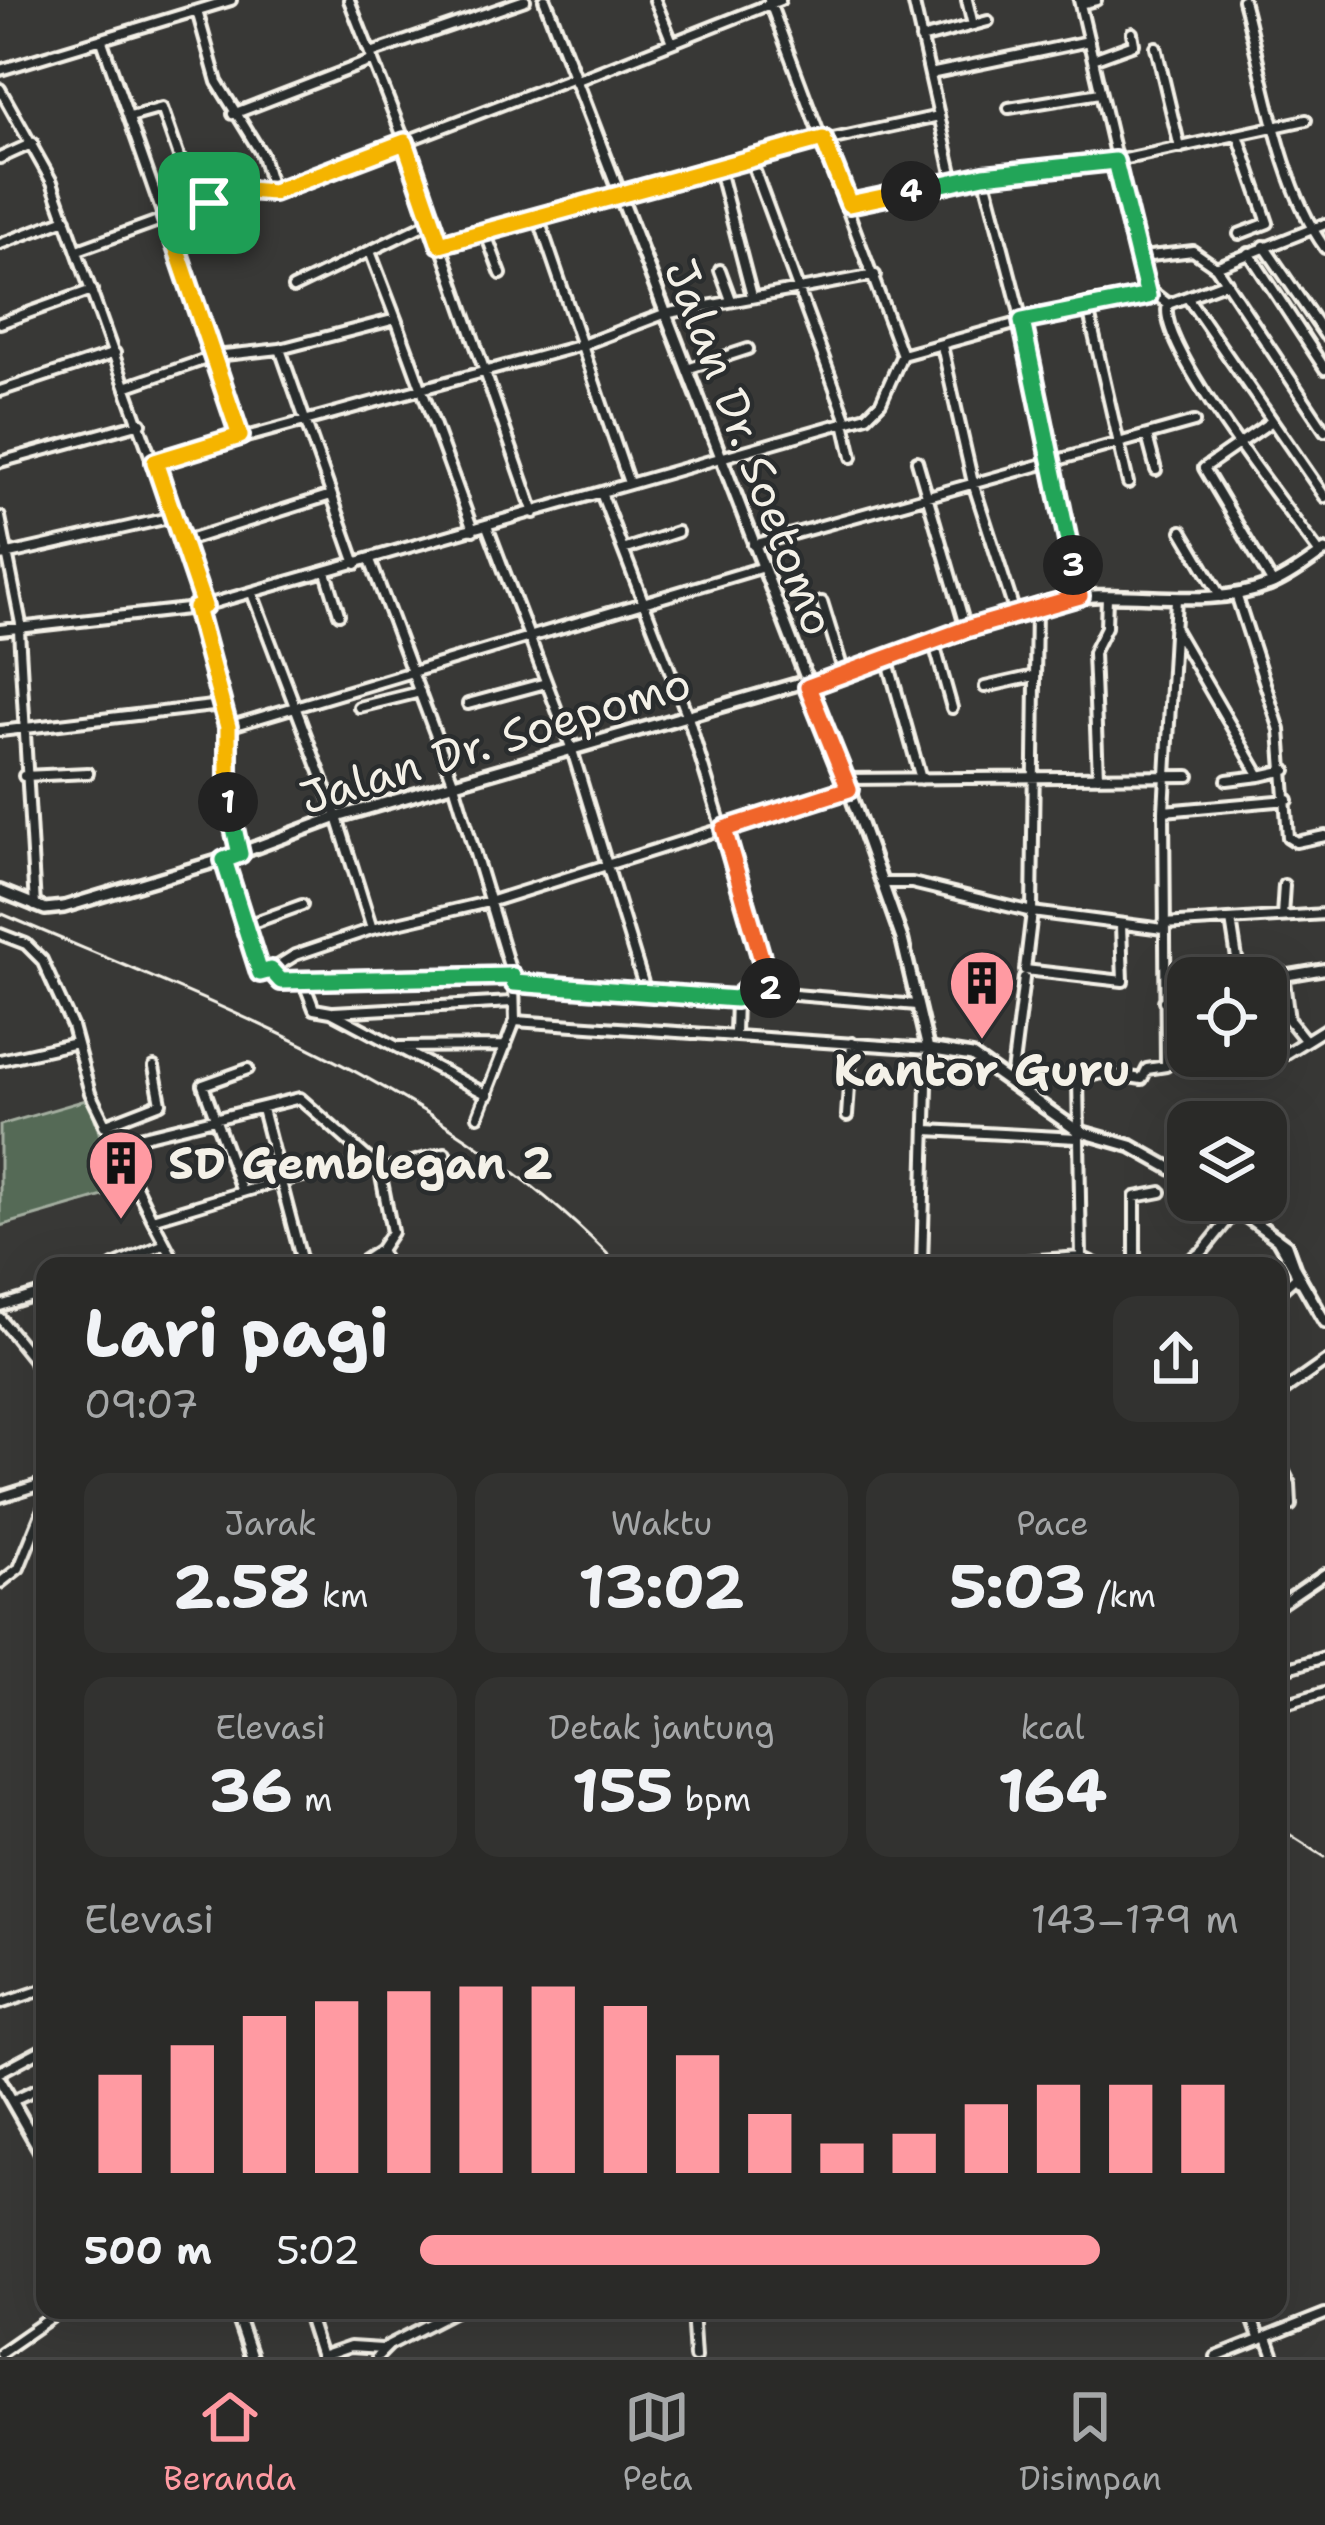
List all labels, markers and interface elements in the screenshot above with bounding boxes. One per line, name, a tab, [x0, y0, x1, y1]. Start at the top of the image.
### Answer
pin	[158, 152, 260, 254]
pin: 4	[881, 161, 941, 221]
text: 4	[899, 168, 923, 213]
icon: arrive	[176, 170, 242, 236]
street label: Jalan Dr. Soetomo	[651, 250, 849, 644]
pin: 3	[1043, 535, 1103, 595]
text: 3	[1061, 542, 1085, 587]
street label: Jalan Dr. Soepomo	[292, 652, 698, 828]
pin: 1	[198, 772, 258, 832]
text: 1	[220, 779, 236, 824]
building icon: Kantor Guru	[947, 948, 1017, 1042]
map controls	[1167, 957, 1287, 1221]
button: locate	[1167, 957, 1287, 1077]
pin: 2	[740, 958, 800, 1018]
text: 2	[758, 965, 782, 1010]
place label: Kantor Guru	[833, 1040, 1131, 1100]
button: layers	[1167, 1101, 1287, 1221]
building icon: SD Gemblegan 2	[86, 1128, 156, 1222]
place label: SD Gemblegan 2	[168, 1133, 553, 1193]
text: Lari pagi	[84, 1289, 389, 1377]
button: share	[1113, 1296, 1239, 1422]
text: 09:07	[84, 1378, 199, 1430]
text: Jarak	[224, 1501, 317, 1546]
text: Waktu	[611, 1501, 712, 1546]
text: Pace	[1016, 1501, 1089, 1546]
text: 2.58	[172, 1546, 311, 1626]
text: 13:02	[578, 1546, 745, 1626]
text: 5:03	[949, 1546, 1086, 1626]
text: km	[311, 1573, 369, 1618]
text: /km	[1086, 1573, 1156, 1618]
text: Elevasi	[215, 1705, 326, 1750]
text: Detak jantung	[549, 1705, 774, 1750]
text: kcal	[1020, 1705, 1085, 1750]
text: 36	[209, 1750, 293, 1830]
text: 155	[572, 1750, 673, 1830]
text: 164	[998, 1750, 1107, 1830]
text: m	[293, 1777, 332, 1822]
text: bpm	[673, 1777, 751, 1822]
text: Elevasi	[84, 1893, 214, 1945]
text: 143–179 m	[1031, 1893, 1239, 1945]
text: 500 m	[84, 2224, 212, 2276]
text: 5:02	[276, 2224, 360, 2276]
tab: Beranda	[163, 2384, 296, 2501]
tab: Peta	[622, 2384, 693, 2501]
tab: Disimpan	[1019, 2384, 1162, 2501]

